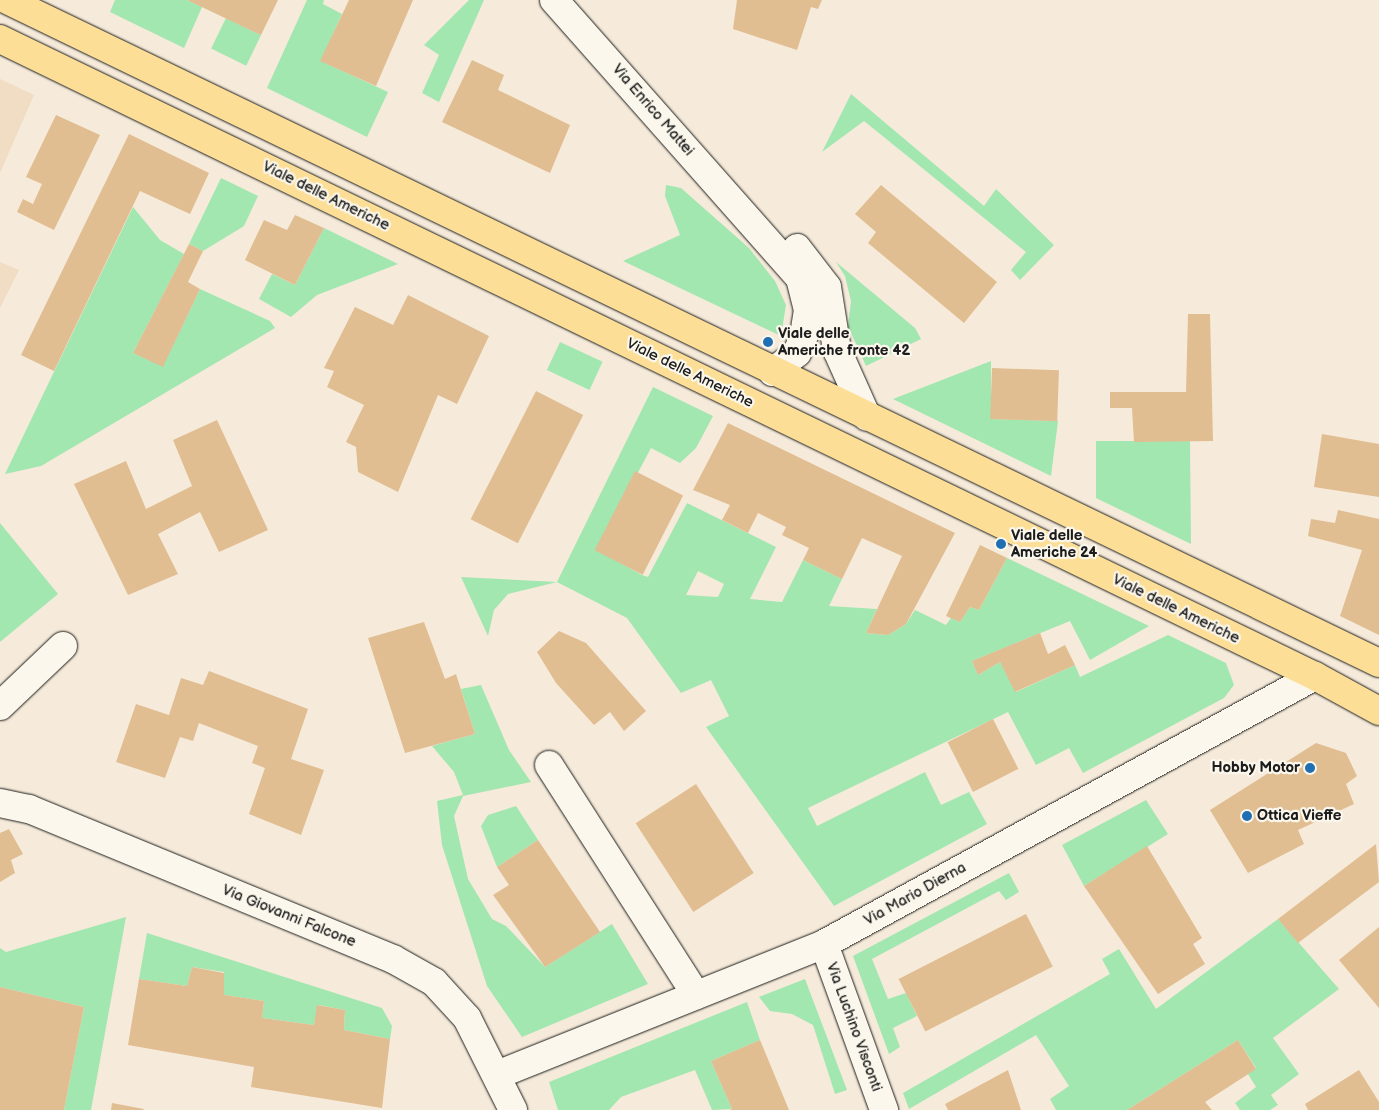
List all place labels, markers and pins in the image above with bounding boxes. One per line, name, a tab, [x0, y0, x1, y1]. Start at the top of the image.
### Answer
place label: Viale delle Americhe fronte 42	[778, 324, 910, 359]
marker: Viale delle Americhe fronte 42	[762, 336, 774, 348]
place label: Viale delle Americhe 24	[1011, 526, 1097, 561]
marker: Viale delle Americhe 24	[995, 538, 1007, 550]
place label: Hobby Motor	[1211, 759, 1300, 777]
marker: Hobby Motor	[1304, 762, 1316, 774]
place label: Ottica Vieffe	[1257, 807, 1342, 825]
marker: Ottica Vieffe	[1241, 810, 1253, 822]

